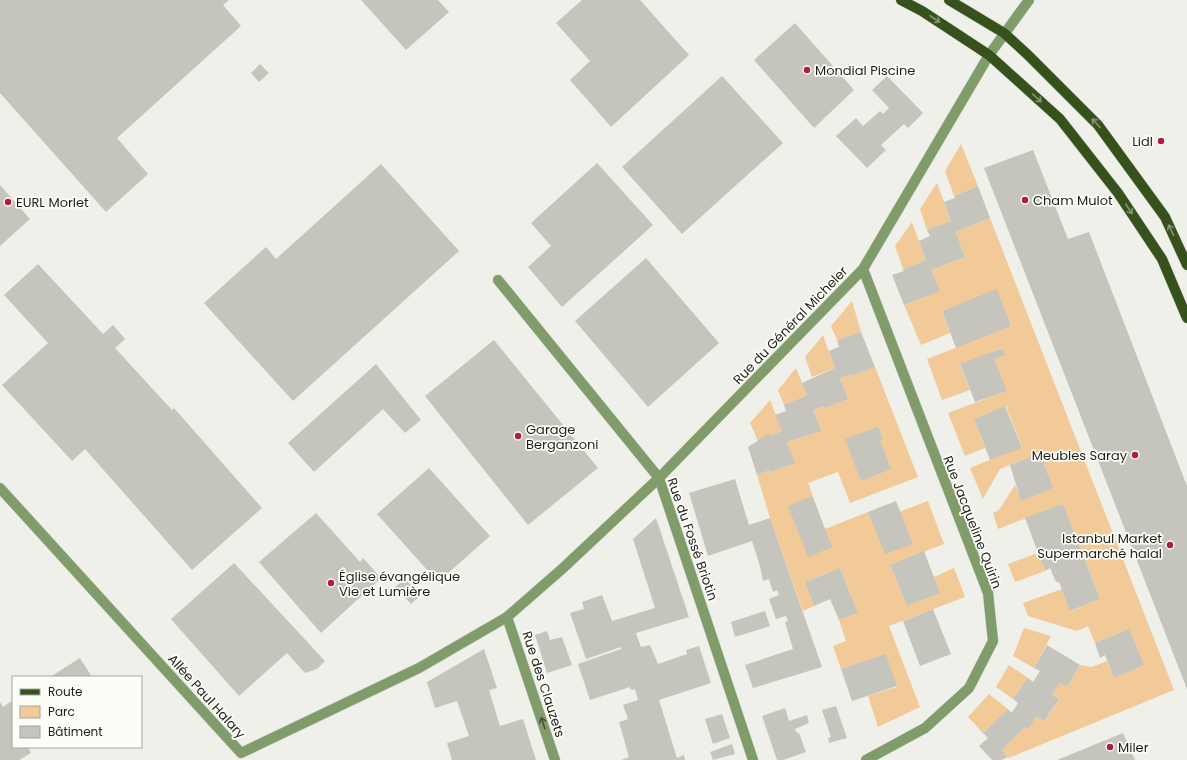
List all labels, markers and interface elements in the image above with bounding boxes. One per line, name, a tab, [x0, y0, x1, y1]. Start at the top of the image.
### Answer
one-way arrow	[929, 15, 940, 23]
place label: Mondial Piscine	[815, 61, 915, 80]
marker: Mondial Piscine	[802, 65, 812, 75]
one-way arrow	[1032, 93, 1042, 102]
one-way arrow	[1092, 119, 1101, 129]
place label: Lidl	[1132, 132, 1153, 151]
marker: Lidl	[1156, 136, 1166, 146]
place label: Cham Mulot	[1033, 191, 1113, 210]
place label: EURL Morlet	[16, 193, 89, 212]
marker: Cham Mulot	[1020, 195, 1030, 205]
marker: EURL Morlet	[3, 197, 13, 207]
one-way arrow	[1125, 203, 1133, 214]
one-way arrow	[1167, 224, 1174, 236]
street label: Rue du Général Micheler	[729, 262, 852, 389]
place label: Garage Berganzoni	[526, 420, 599, 454]
marker: Garage Berganzoni	[513, 431, 523, 441]
place label: Meubles Saray	[1032, 446, 1128, 465]
marker: Meubles Saray	[1130, 450, 1140, 460]
street label: Rue Jacqueline Quirin	[938, 453, 1007, 591]
street label: Rue du Fossé Briotin	[663, 475, 722, 603]
place label: Istanbul Market Supermarché halal	[1037, 529, 1162, 563]
marker: Istanbul Market Supermarché halal	[1165, 540, 1175, 550]
place label: Église évangélique Vie et Lumière	[339, 567, 460, 601]
marker: Église évangélique Vie et Lumière	[326, 578, 336, 588]
street label: Rue des Clauzets	[517, 629, 570, 740]
street label: Allée Paul Halary	[163, 650, 250, 743]
legend	[12, 676, 142, 748]
text: Route	[48, 683, 82, 700]
text: Parc	[48, 703, 75, 720]
one-way arrow	[539, 717, 546, 730]
text: Bâtiment	[48, 723, 103, 740]
place label: Miler	[1118, 738, 1149, 757]
marker: Miler	[1105, 742, 1115, 752]

